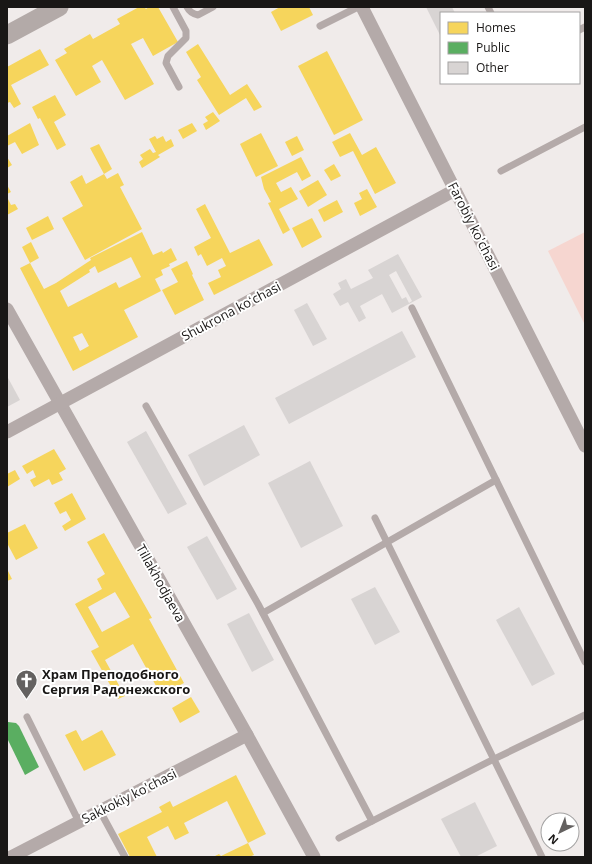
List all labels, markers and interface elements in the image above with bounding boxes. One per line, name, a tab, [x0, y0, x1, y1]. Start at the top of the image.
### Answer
legend	[440, 12, 580, 84]
text: Homes	[476, 19, 516, 36]
text: Public	[476, 39, 510, 56]
text: Other	[476, 59, 509, 76]
street label: Farobiy ko'chasi	[444, 179, 504, 273]
street label: Shukrona koʻchasi	[178, 277, 284, 345]
street label: Tillakhodjaeva	[132, 541, 190, 625]
place label: Храм Преподобного Сергия Радонежского	[42, 665, 190, 698]
church icon: Храм Преподобного Сергия Радонежского	[13, 668, 39, 701]
street label: Sakkokiy ko'chasi	[78, 764, 180, 828]
north arrow	[540, 812, 580, 852]
text: N	[544, 831, 561, 848]

